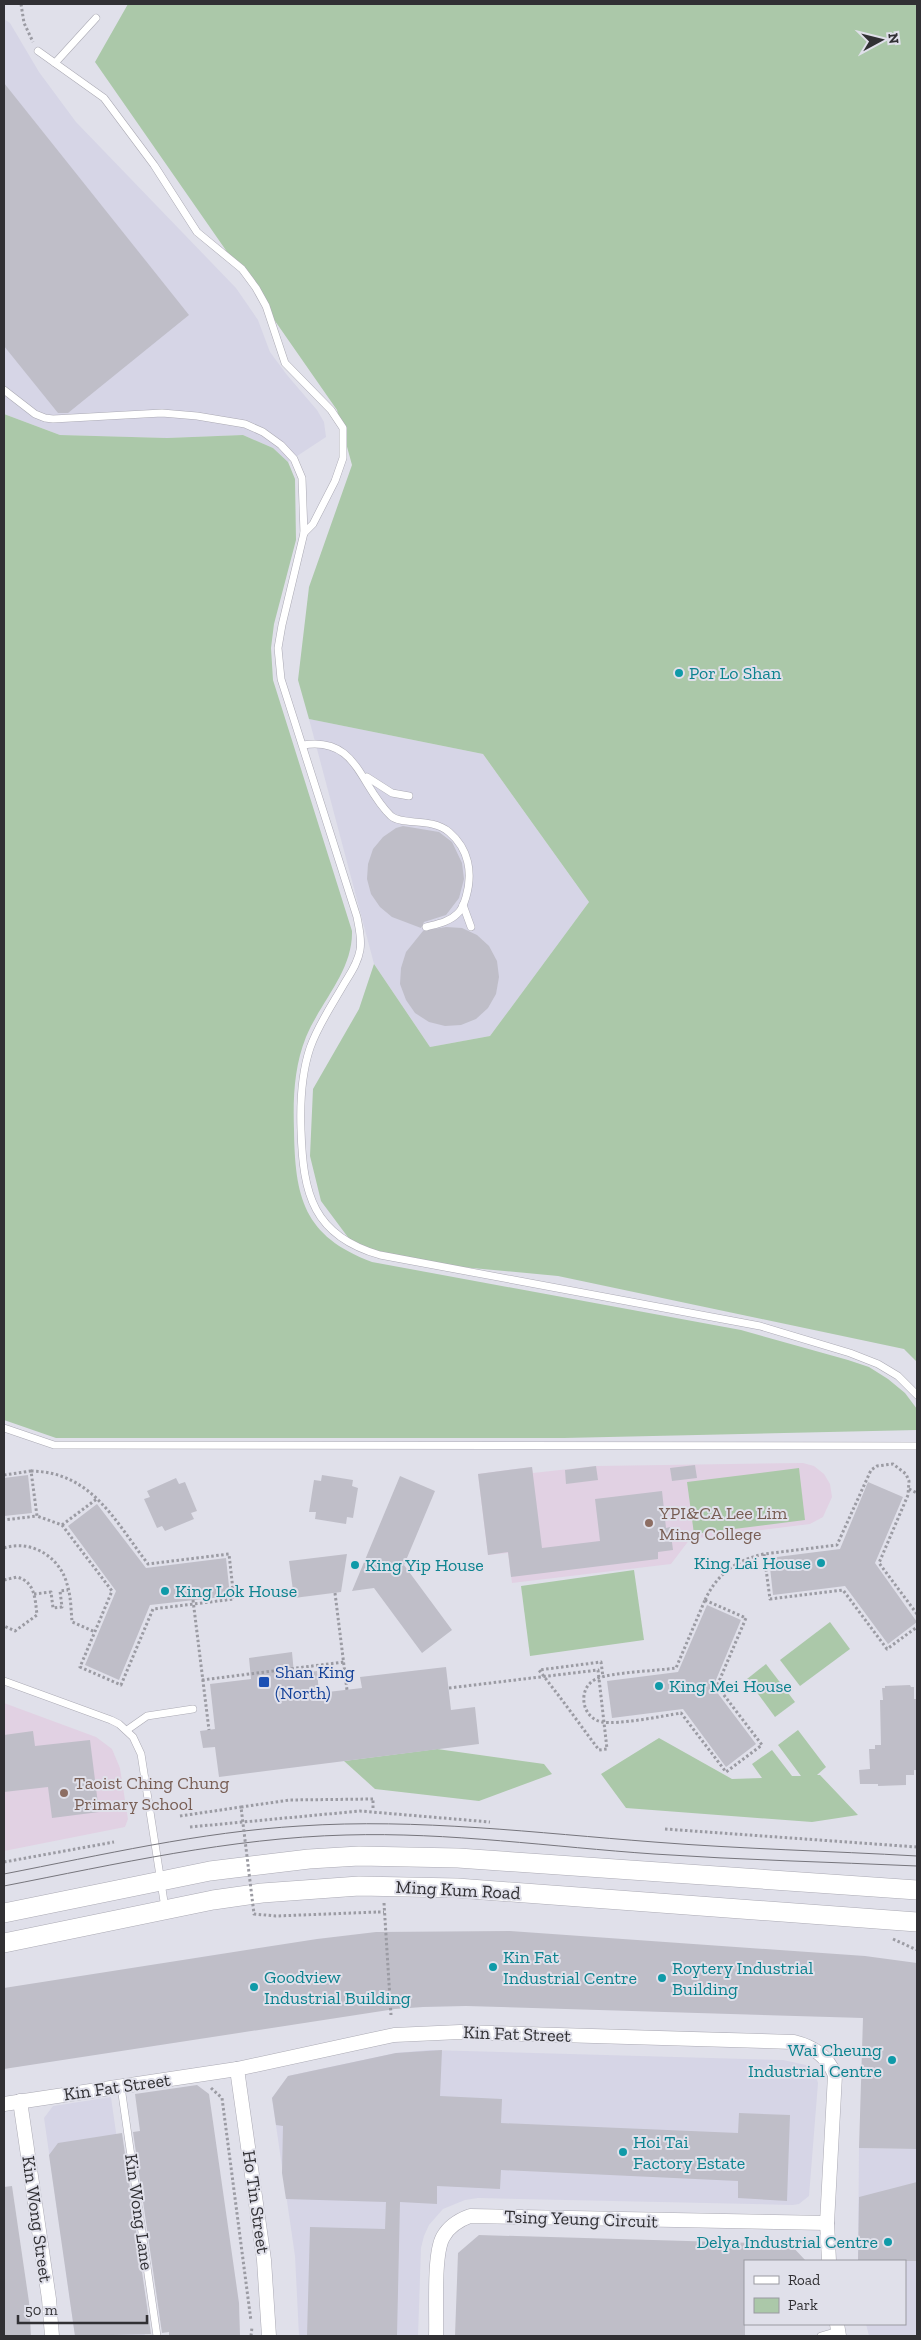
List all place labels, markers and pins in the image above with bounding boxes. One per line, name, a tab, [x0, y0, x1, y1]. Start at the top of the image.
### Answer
place label: Por Lo Shan	[689, 662, 782, 684]
marker: Por Lo Shan	[673, 667, 685, 679]
place label: YPI&CA Lee Lim Ming College	[658, 1502, 788, 1545]
marker: YPI&CA Lee Lim Ming College	[643, 1517, 655, 1529]
place label: King Lai House	[694, 1552, 811, 1574]
place label: King Yip House	[365, 1554, 484, 1576]
marker: King Lai House	[815, 1557, 827, 1569]
marker: King Yip House	[349, 1559, 361, 1571]
place label: King Lok House	[175, 1580, 297, 1602]
marker: King Lok House	[159, 1585, 171, 1597]
place label: Shan King (North)	[275, 1661, 355, 1704]
marker: Shan King (North)	[257, 1675, 271, 1689]
place label: King Mei House	[669, 1675, 792, 1697]
marker: King Mei House	[653, 1680, 665, 1692]
place label: Taoist Ching Chung Primary School	[74, 1772, 229, 1815]
marker: Taoist Ching Chung Primary School	[58, 1787, 70, 1799]
place label: Kin Fat Industrial Centre	[503, 1946, 637, 1989]
place label: Roytery Industrial Building	[672, 1957, 814, 2000]
marker: Kin Fat Industrial Centre	[487, 1961, 499, 1973]
place label: Goodview Industrial Building	[264, 1966, 411, 2009]
marker: Roytery Industrial Building	[656, 1972, 668, 1984]
marker: Goodview Industrial Building	[248, 1981, 260, 1993]
place label: Wai Cheung Industrial Centre	[748, 2039, 882, 2082]
marker: Wai Cheung Industrial Centre	[886, 2054, 898, 2066]
place label: Hoi Tai Factory Estate	[633, 2131, 745, 2174]
marker: Hoi Tai Factory Estate	[617, 2146, 629, 2158]
place label: Delya Industrial Centre	[696, 2231, 878, 2253]
marker: Delya Industrial Centre	[882, 2236, 894, 2248]

